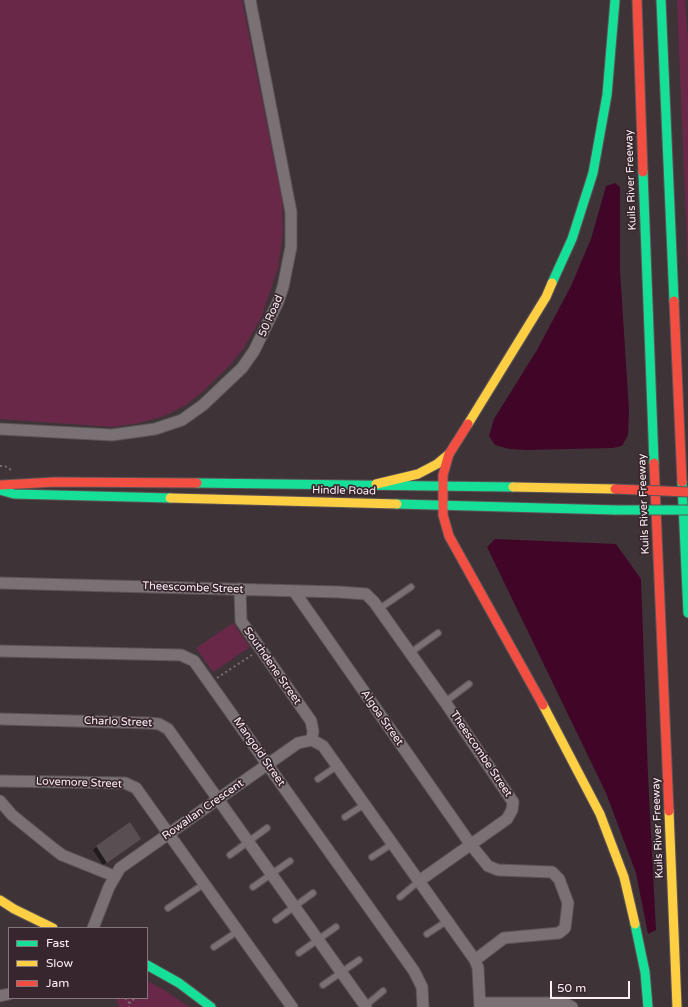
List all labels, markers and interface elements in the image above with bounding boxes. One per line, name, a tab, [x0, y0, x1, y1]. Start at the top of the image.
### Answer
street label: Kuils River Freeway	[623, 129, 639, 231]
street label: 50 Road	[256, 293, 286, 339]
street label: Kuils River Freeway	[636, 453, 652, 555]
street label: Hindle Road	[312, 484, 376, 498]
street label: Theescombe Street	[142, 580, 244, 596]
street label: Southdene Street	[240, 625, 304, 707]
street label: Algoa Street	[358, 688, 406, 748]
street label: Theescombe Street	[447, 708, 515, 800]
street label: Charlo Street	[84, 714, 152, 730]
street label: Mangold Street	[230, 715, 288, 789]
street label: Lovemore Street	[36, 775, 122, 791]
street label: Rowallan Crescent	[160, 777, 246, 843]
street label: Kuils River Freeway	[650, 777, 666, 879]
legend	[8, 927, 148, 999]
text: Fast	[46, 936, 69, 950]
text: Slow	[46, 956, 73, 970]
scale bar	[552, 973, 632, 999]
text: Jam	[46, 976, 69, 990]
text: 50 m	[557, 981, 586, 995]

